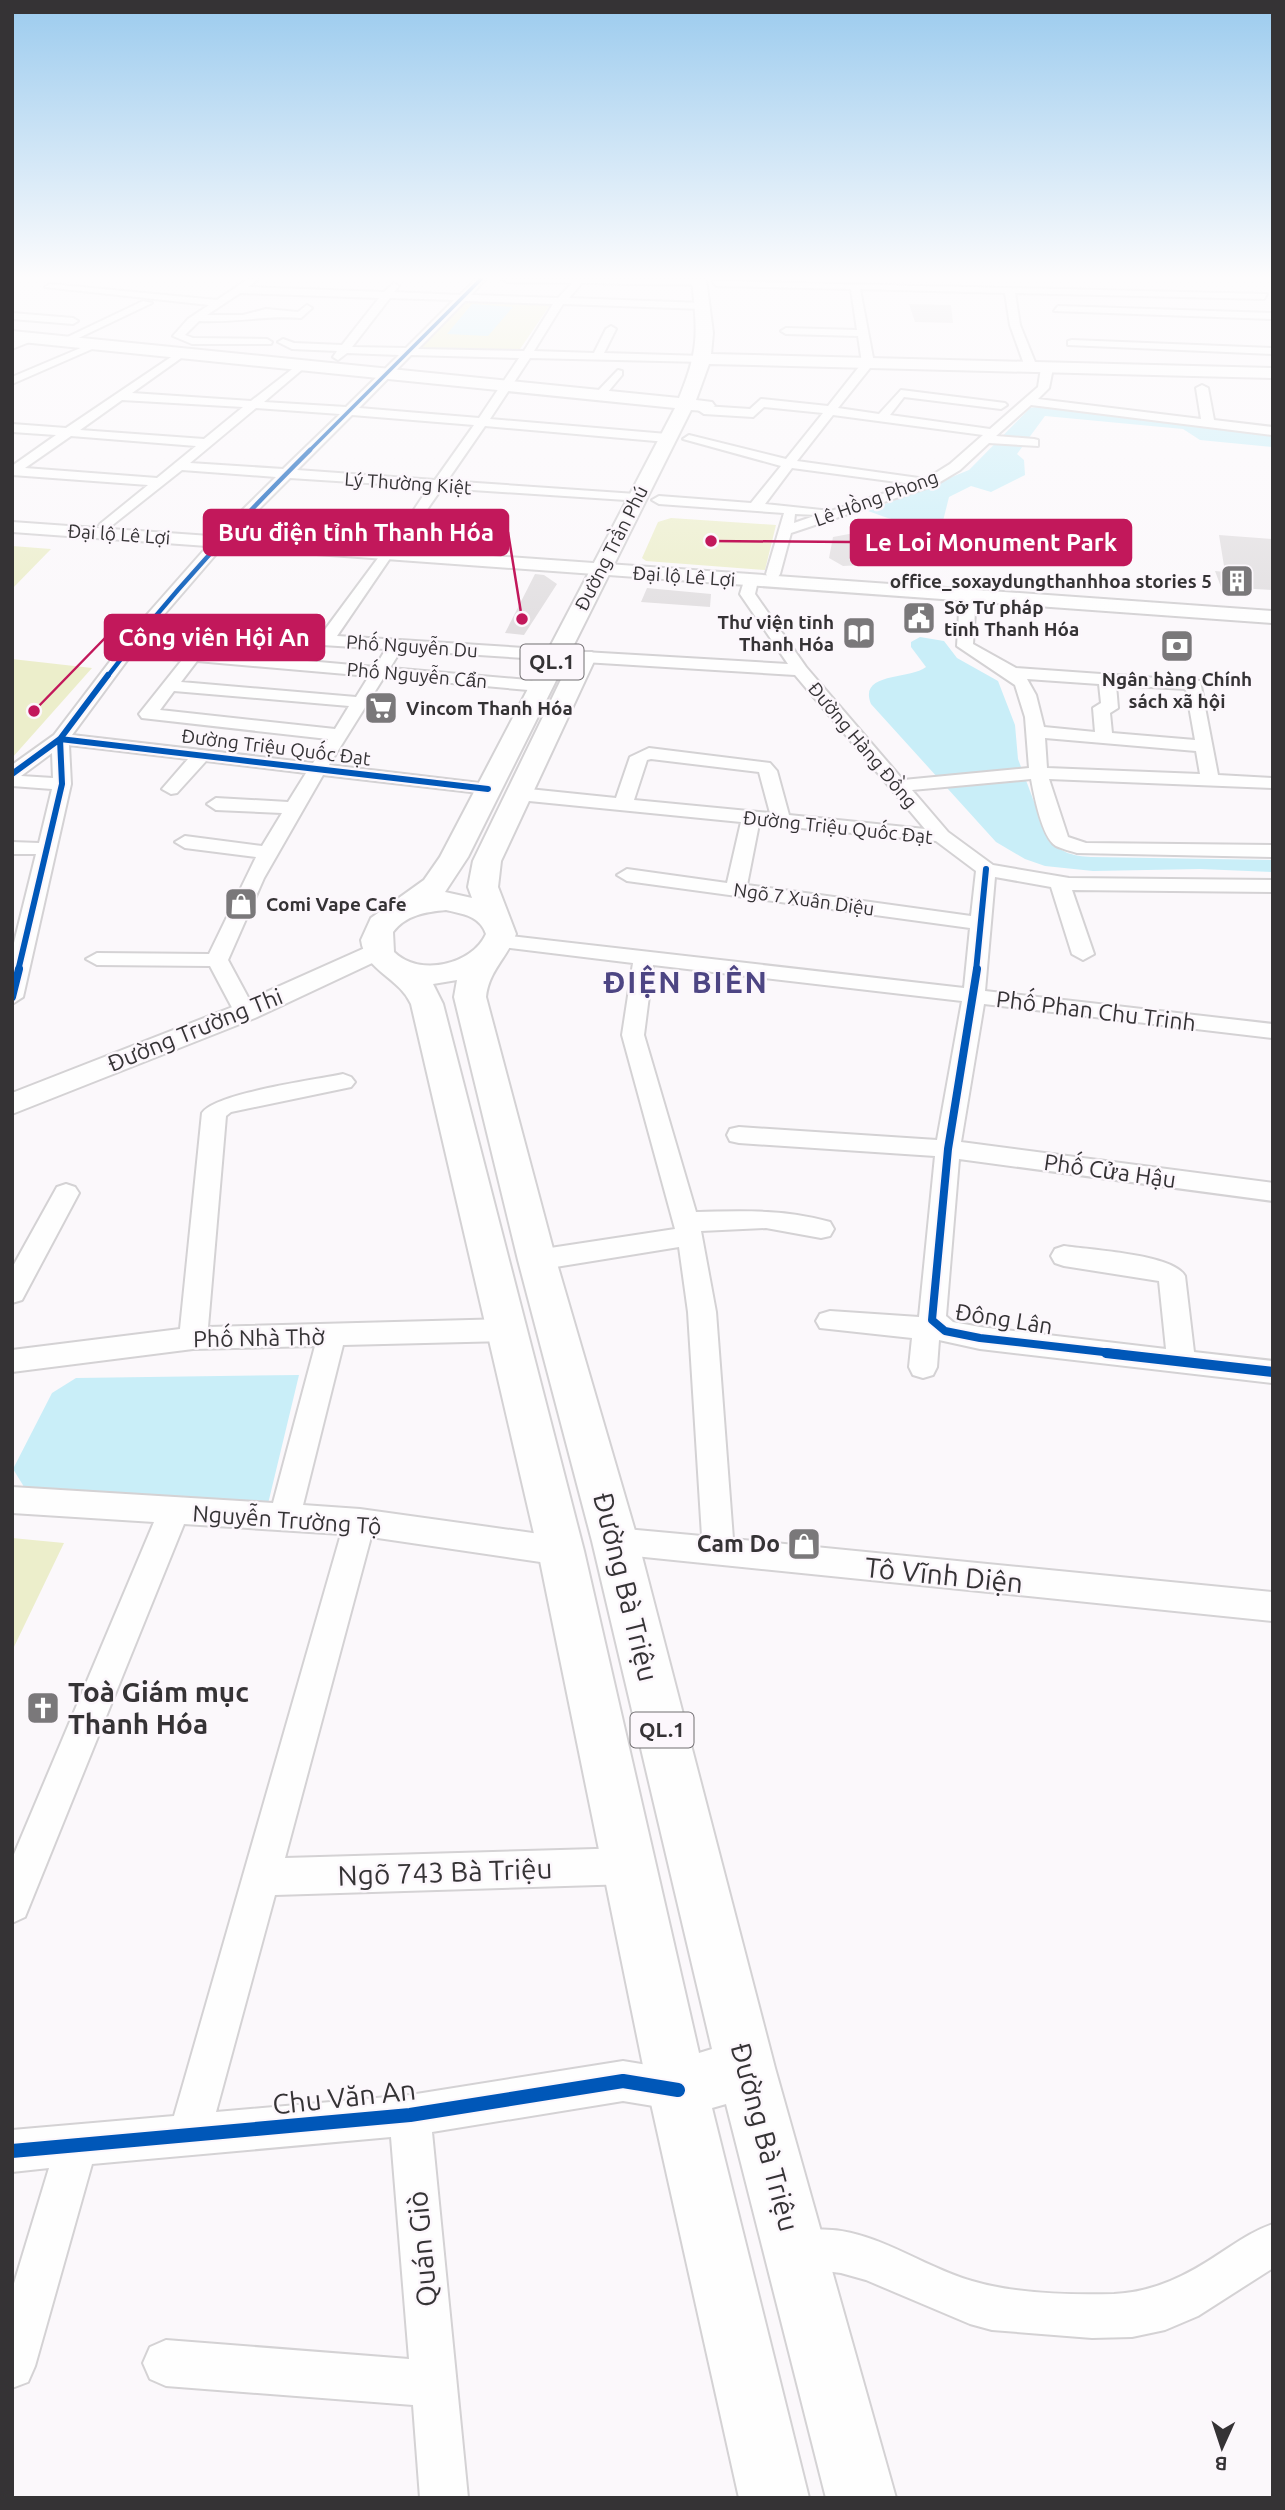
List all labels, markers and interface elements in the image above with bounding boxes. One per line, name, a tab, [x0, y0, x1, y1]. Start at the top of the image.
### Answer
street label: Lê Hồng Phong	[811, 464, 941, 531]
street label: Lý Thường Kiệt	[344, 468, 473, 498]
street label: Đường Trần Phú	[569, 481, 652, 614]
callout: Bưu điện tỉnh Thanh Hóa	[204, 510, 508, 555]
street label: Đại lộ Lê Lợi	[67, 519, 171, 549]
text: Bưu điện tỉnh Thanh Hóa	[218, 519, 494, 546]
callout: Le Loi Monument Park	[851, 520, 1131, 565]
text: Le Loi Monument Park	[865, 529, 1118, 556]
street label: Đại lộ Lê Lợi	[632, 561, 736, 591]
building icon: office_soxaydungthanhhoa stories 5	[1218, 562, 1256, 600]
place label: office_soxaydungthanhhoa stories 5	[890, 570, 1212, 592]
place label: Sở Tư pháp tỉnh Thanh Hóa	[944, 596, 1079, 640]
public building icon: Sở Tư pháp tỉnh Thanh Hóa	[900, 599, 938, 637]
place label: Thư viện tỉnh Thanh Hóa	[718, 611, 834, 655]
library icon: Thư viện tỉnh Thanh Hóa	[840, 614, 878, 652]
callout: Công viên Hội An	[105, 615, 324, 660]
text: Công viên Hội An	[118, 624, 310, 651]
bank icon: Ngân hàng Chính sách xã hội	[1158, 627, 1196, 665]
street label: Phố Nguyễn Du	[345, 629, 479, 662]
road number: QL.1	[520, 644, 584, 680]
street label: Phố Nguyễn Cẩn	[346, 656, 488, 692]
place label: Ngân hàng Chính sách xã hội	[1102, 668, 1252, 712]
street label: Đường Hàng Đồng	[804, 676, 923, 813]
supermarket icon: Vincom Thanh Hóa	[362, 689, 400, 727]
place label: Vincom Thanh Hóa	[406, 697, 573, 719]
street label: Đường Triệu Quốc Đạt	[180, 723, 373, 770]
street label: Đường Triệu Quốc Đạt	[742, 804, 935, 848]
street label: Ngõ 7 Xuân Diệu	[732, 878, 876, 920]
shop icon: Comi Vape Cafe	[222, 885, 260, 923]
place label: Comi Vape Cafe	[266, 893, 407, 915]
district label: ĐIỆN BIÊN	[603, 964, 769, 999]
street label: Đường Trường Thi	[104, 983, 286, 1076]
street label: Phố Phan Chu Trinh	[995, 983, 1198, 1035]
street label: Phố Cửa Hậu	[1042, 1146, 1178, 1192]
street label: Đông Lân	[954, 1298, 1055, 1339]
street label: Phố Nhà Thờ	[193, 1321, 326, 1351]
street label: Đường Bà Triệu	[588, 1489, 665, 1685]
street label: Nguyễn Trường Tộ	[192, 1499, 383, 1539]
shop icon: Cam Do	[785, 1525, 823, 1563]
place label: Cam Do	[697, 1531, 780, 1556]
street label: Tô Vĩnh Diện	[863, 1551, 1025, 1598]
place label: Toà Giám mục Thanh Hóa	[68, 1676, 249, 1739]
church icon: Toà Giám mục Thanh Hóa	[24, 1689, 62, 1727]
road number: QL.1	[630, 1712, 694, 1748]
street label: Ngõ 743 Bà Triệu	[337, 1852, 553, 1891]
street label: Đường Bà Triệu	[725, 2039, 806, 2234]
street label: Chu Văn An	[271, 2074, 417, 2119]
street label: Quán Giò	[401, 2190, 442, 2308]
north arrow	[1187, 2412, 1257, 2482]
text: B	[1214, 2453, 1228, 2475]

